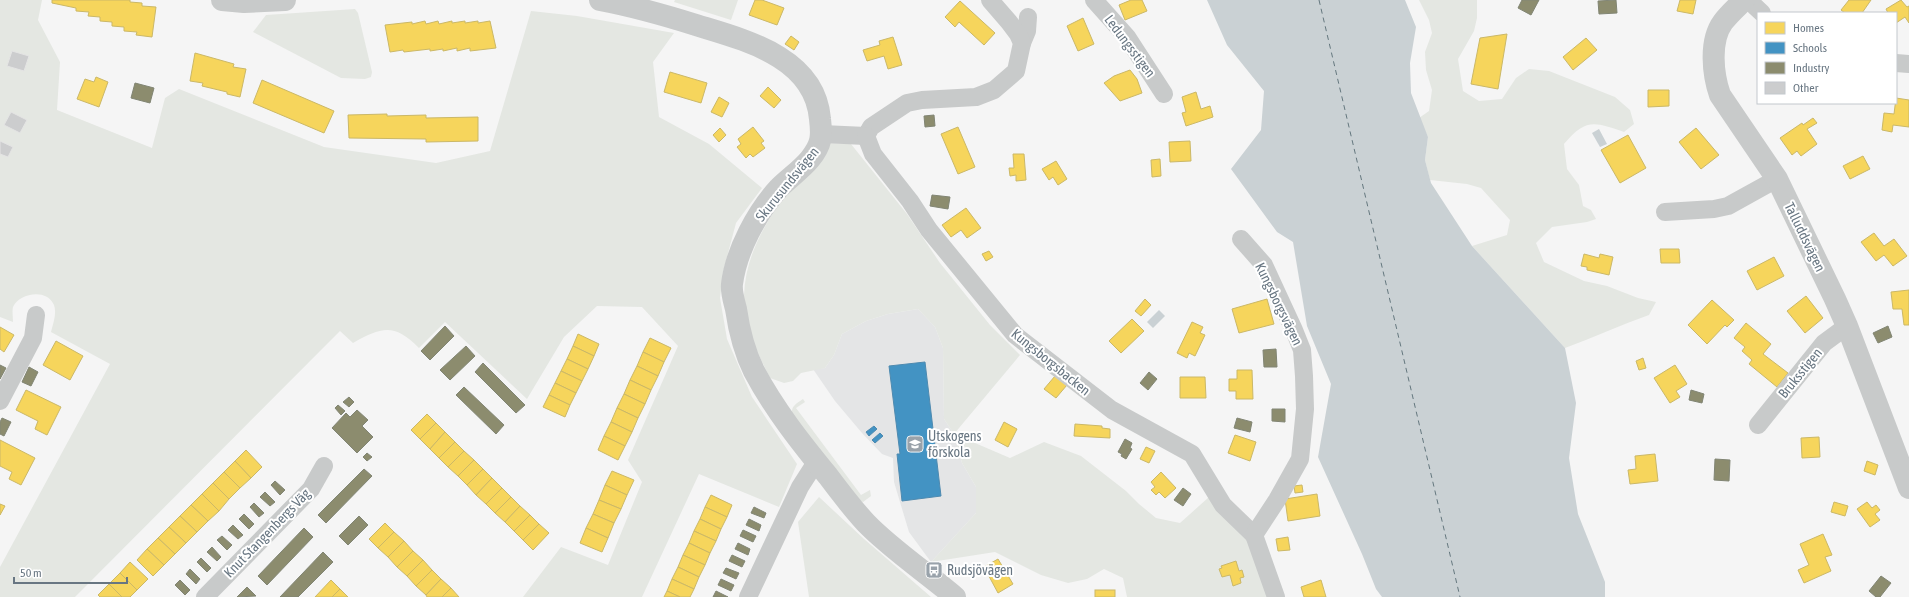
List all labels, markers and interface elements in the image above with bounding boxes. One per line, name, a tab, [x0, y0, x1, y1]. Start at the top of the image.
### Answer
street label: Ledungsstigen	[1101, 12, 1159, 80]
legend	[1757, 12, 1897, 104]
text: Homes	[1793, 21, 1824, 35]
text: Schools	[1793, 41, 1827, 55]
text: Industry	[1793, 61, 1830, 75]
text: Other	[1793, 81, 1819, 95]
street label: Skurusundsvägen	[752, 144, 822, 224]
street label: Talluddsvägen	[1781, 200, 1829, 274]
street label: Kungsborgsvägen	[1252, 260, 1306, 348]
street label: Kungsborgsbacken	[1008, 325, 1094, 399]
street label: Bruksstigen	[1775, 345, 1825, 401]
place label: Utskogens förskola	[928, 428, 982, 460]
school or university icon: Utskogens förskola	[905, 434, 925, 454]
street label: Knut Stangenbergs Väg	[221, 485, 313, 581]
scale bar	[14, 559, 127, 585]
bus stop icon: Rudsjövägen	[924, 560, 944, 580]
place label: Rudsjövägen	[947, 562, 1013, 578]
text: 50 m	[20, 566, 42, 580]

